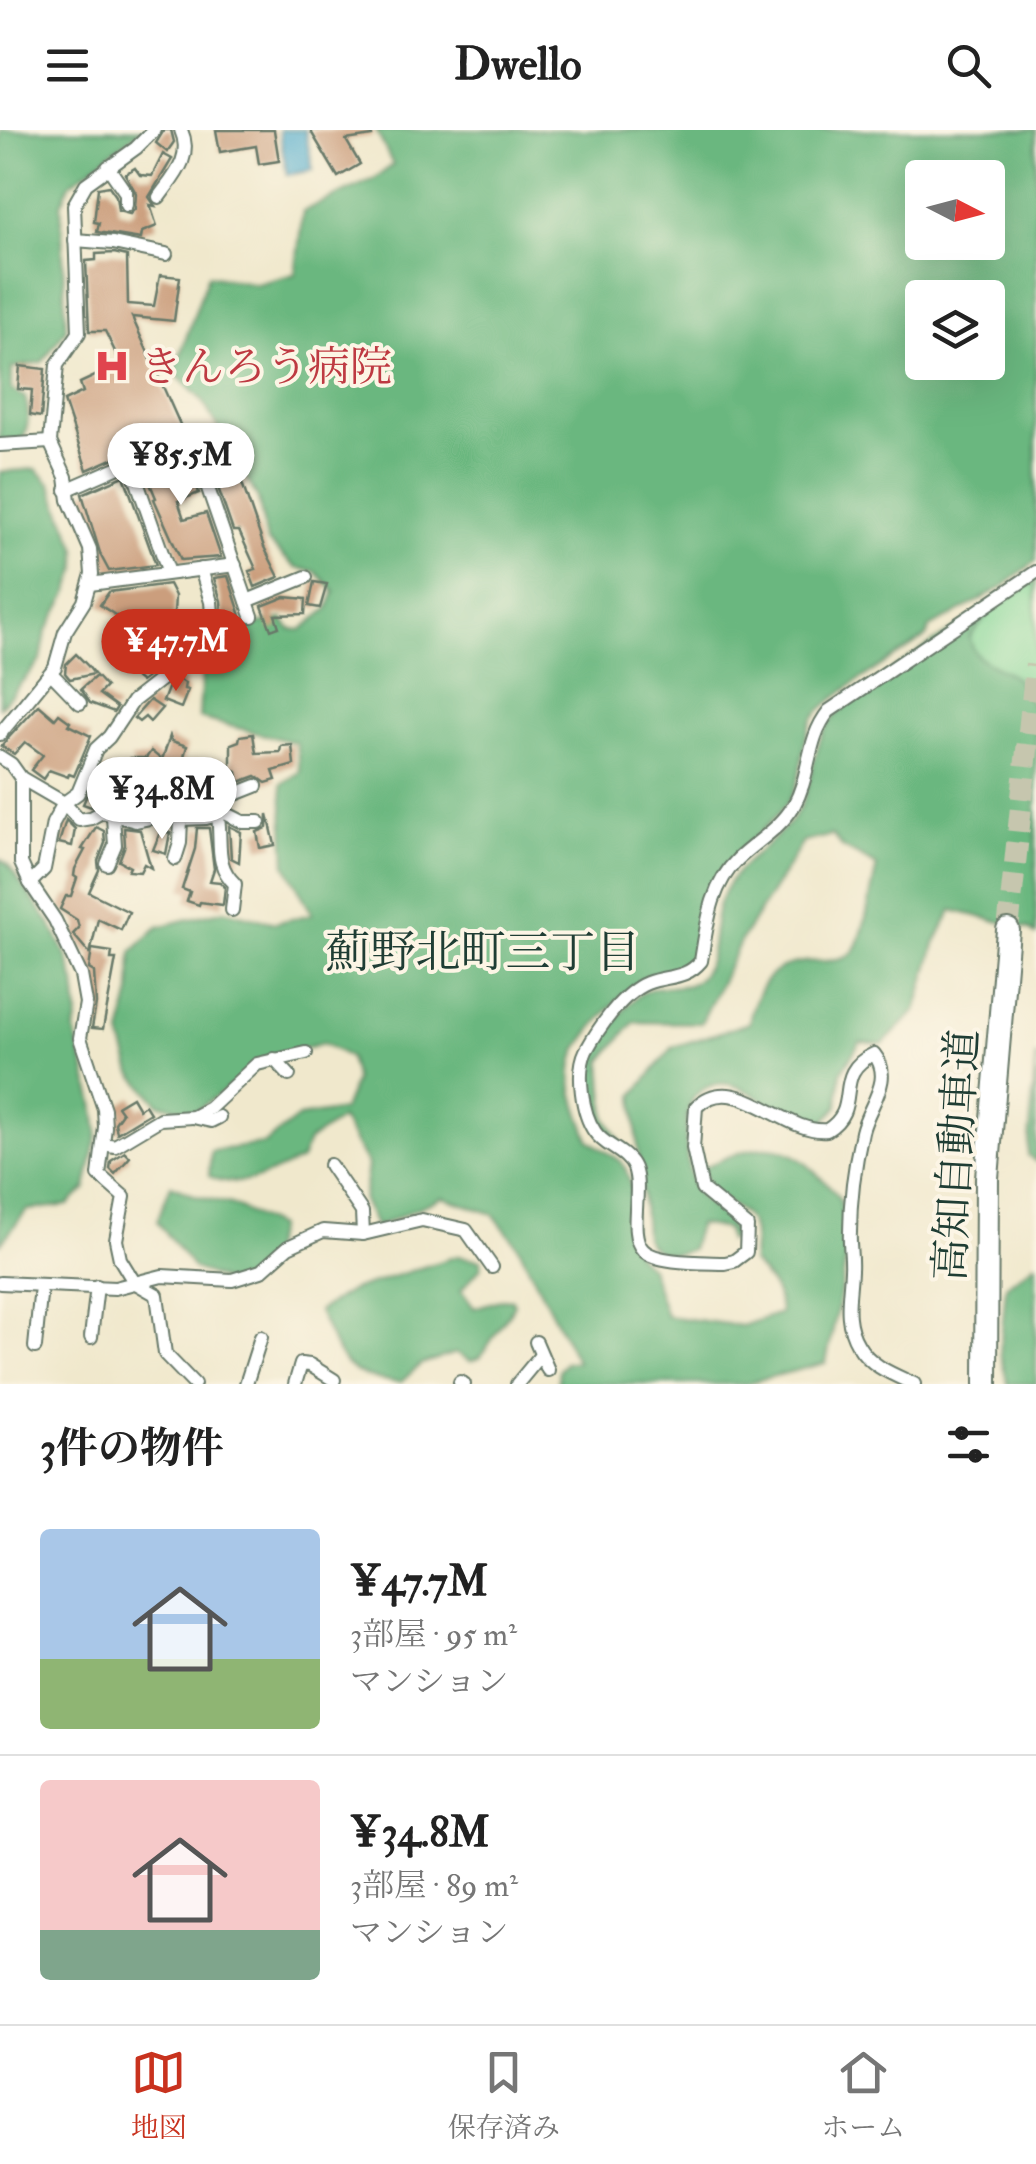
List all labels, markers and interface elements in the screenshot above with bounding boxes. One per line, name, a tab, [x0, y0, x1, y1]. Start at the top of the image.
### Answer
text: Dwello	[454, 37, 582, 93]
icon: menu	[40, 38, 95, 93]
icon: search	[941, 38, 996, 93]
north arrow	[905, 160, 1005, 260]
map controls	[905, 160, 1005, 380]
button: layers	[905, 280, 1005, 380]
place label: きんろう病院	[140, 342, 392, 394]
hospital icon: きんろう病院	[93, 347, 131, 385]
pin: ¥85.5M	[100, 423, 262, 508]
text: ¥85.5M	[129, 435, 233, 475]
pin: ¥47.7M	[95, 609, 257, 694]
text: ¥47.7M	[123, 621, 229, 661]
pin: ¥34.8M	[81, 757, 243, 842]
text: ¥34.8M	[109, 769, 215, 809]
district label: 薊野北町三丁目	[325, 925, 641, 981]
street label: 高知自動車道	[924, 1028, 990, 1282]
icon: filters	[941, 1417, 996, 1472]
text: 3件の物件	[40, 1423, 224, 1475]
text: ¥47.7M	[350, 1556, 488, 1608]
icon: home	[120, 1569, 240, 1689]
text: 3部屋 · 95 m²	[350, 1615, 517, 1655]
text: マンション	[350, 1662, 509, 1702]
text: ¥34.8M	[350, 1807, 490, 1859]
icon: home	[120, 1820, 240, 1940]
text: 3部屋 · 89 m²	[350, 1866, 518, 1906]
text: マンション	[350, 1913, 509, 1953]
tab: 地図	[131, 2045, 187, 2146]
tab: 保存済み	[448, 2045, 560, 2146]
tab: ホーム	[821, 2045, 905, 2146]

